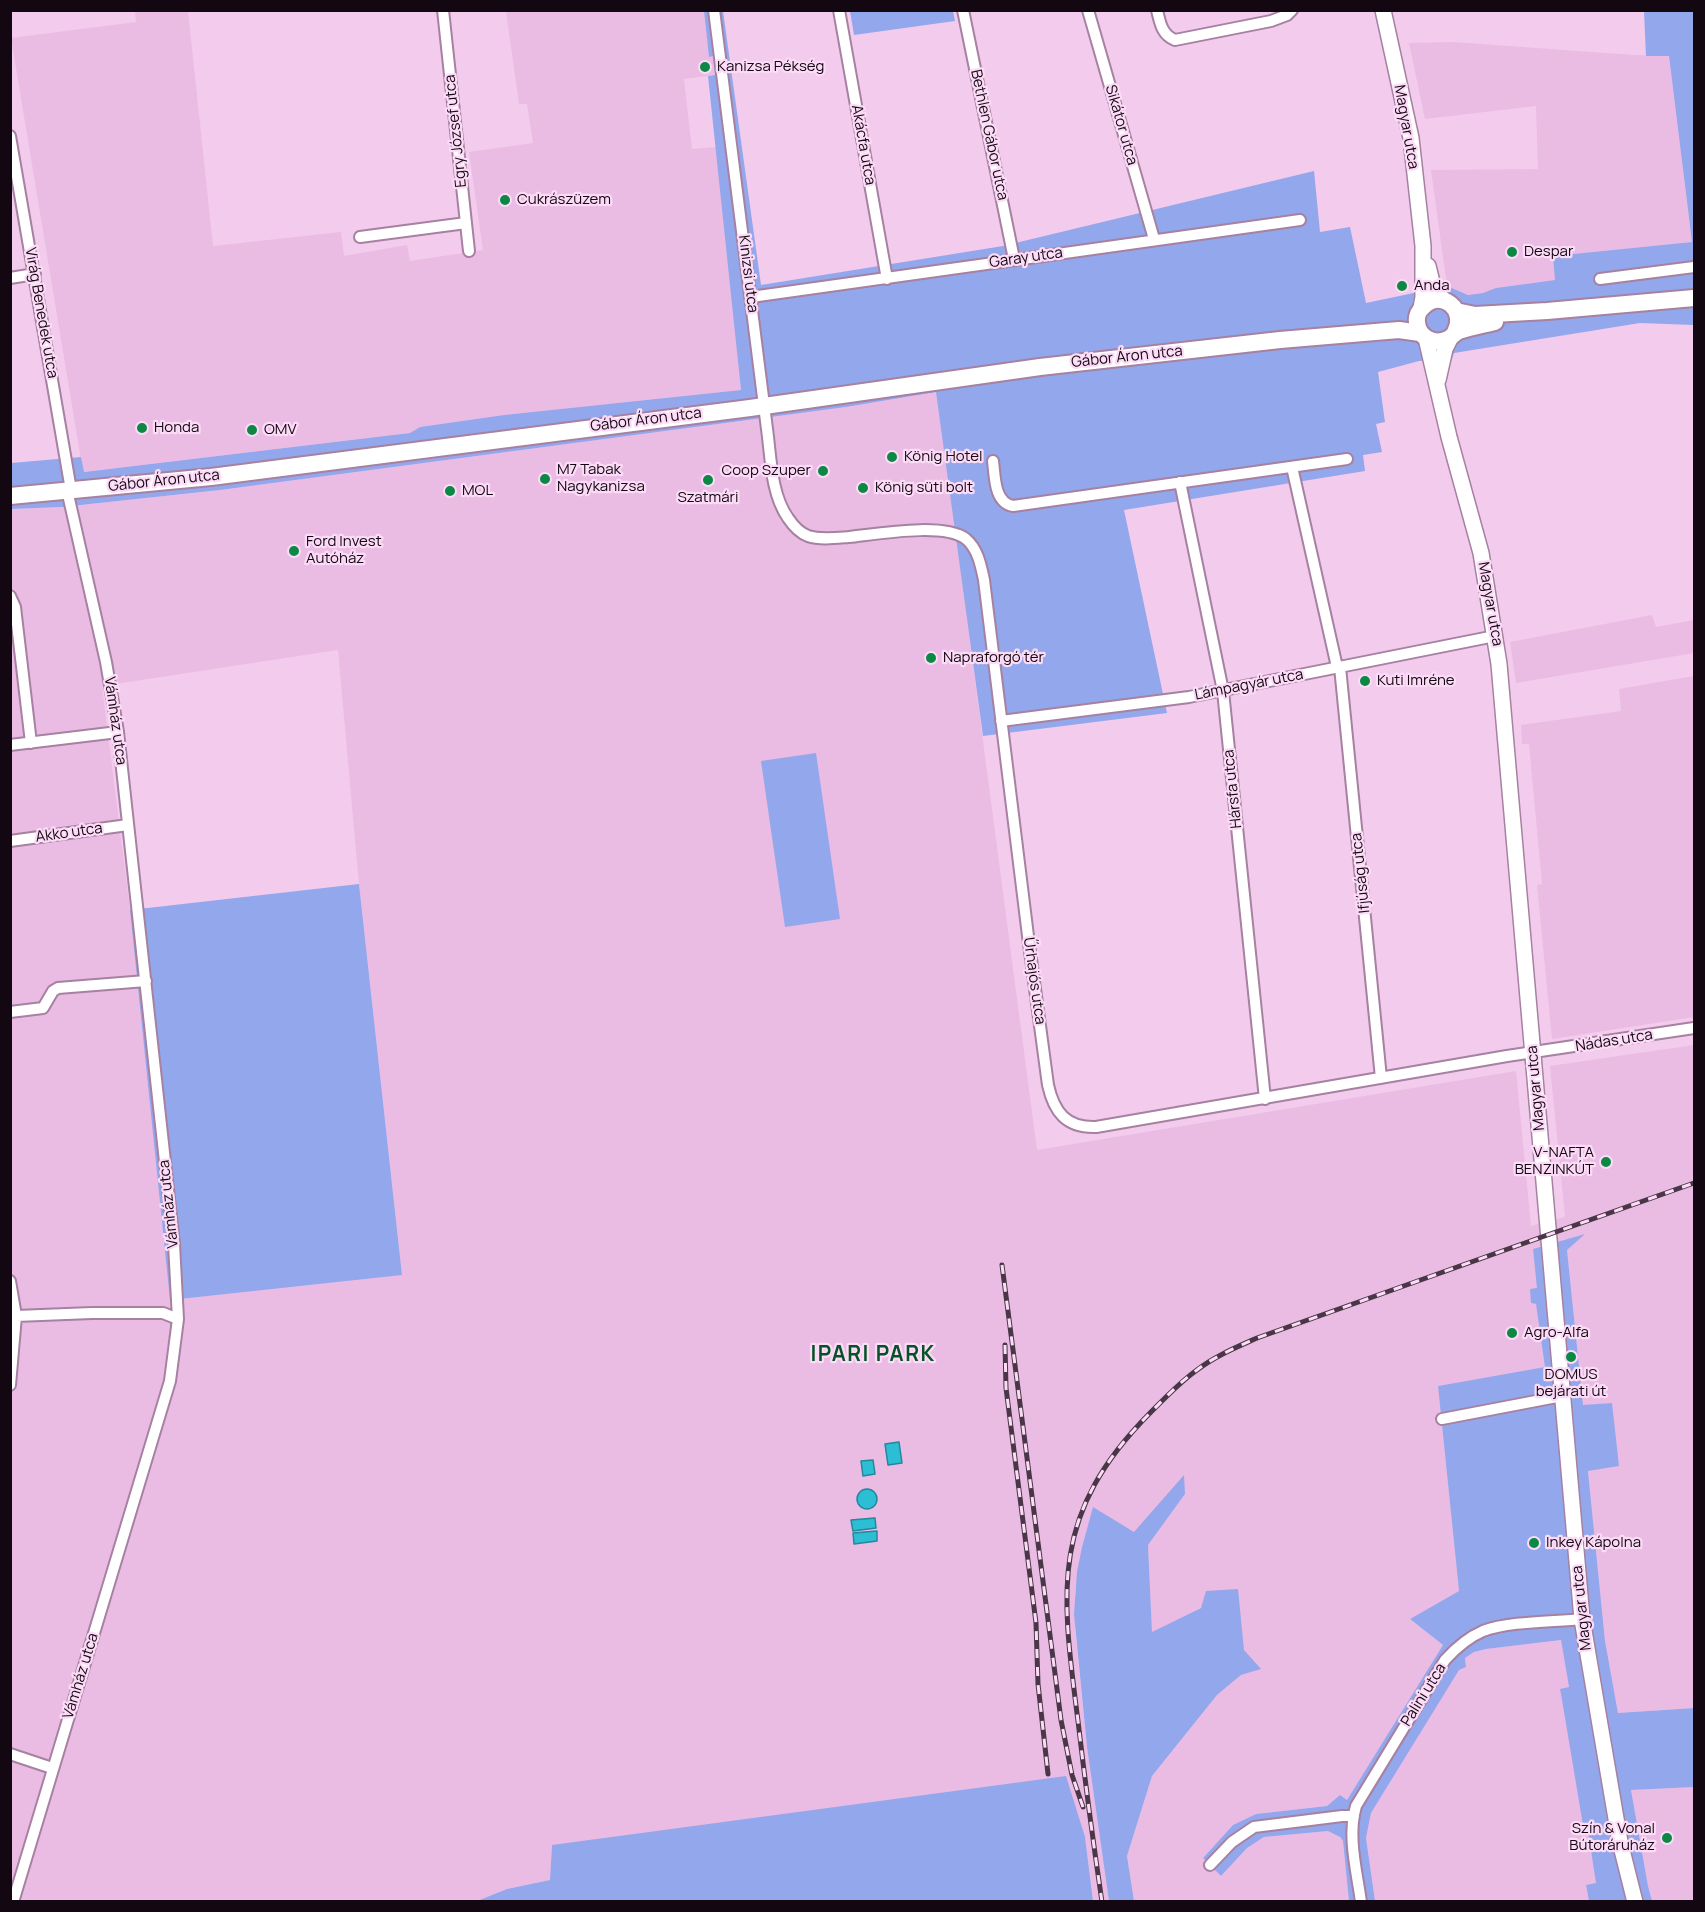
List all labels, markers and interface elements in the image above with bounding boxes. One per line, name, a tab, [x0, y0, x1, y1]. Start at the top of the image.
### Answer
place label: Kanizsa Pékség	[717, 58, 824, 76]
marker: Kanizsa Pékség	[698, 60, 712, 74]
street label: Bethlen Gábor utca	[966, 68, 1012, 202]
street label: Egry József utca	[441, 74, 471, 188]
street label: Sikátor utca	[1101, 83, 1141, 167]
street label: Magyar utca	[1390, 83, 1422, 171]
street label: Akácfa utca	[847, 103, 879, 187]
place label: Cukrászüzem	[517, 191, 611, 209]
marker: Cukrászüzem	[498, 193, 512, 207]
street label: Kinizsi utca	[734, 234, 762, 314]
place label: Despar	[1524, 243, 1573, 261]
street label: Garay utca	[988, 244, 1064, 272]
marker: Despar	[1505, 245, 1519, 259]
street label: Virág Benedek utca	[21, 246, 61, 380]
place label: Anda	[1414, 277, 1450, 295]
marker: Anda	[1395, 279, 1409, 293]
street label: Gábor Áron utca	[1070, 342, 1184, 372]
street label: Gábor Áron utca	[589, 404, 703, 436]
place label: Honda	[154, 419, 199, 437]
marker: Honda	[135, 421, 149, 435]
place label: OMV	[264, 421, 297, 439]
marker: OMV	[245, 423, 259, 437]
place label: König Hotel	[904, 448, 983, 466]
marker: König Hotel	[885, 450, 899, 464]
place label: M7 Tabak Nagykanizsa	[557, 461, 645, 496]
place label: Coop Szuper	[721, 462, 811, 480]
marker: Coop Szuper	[816, 464, 830, 478]
street label: Gábor Áron utca	[107, 466, 221, 496]
marker: M7 Tabak Nagykanizsa	[538, 472, 552, 486]
marker: Szatmári	[701, 473, 715, 487]
place label: König süti bolt	[875, 479, 973, 497]
marker: König süti bolt	[856, 481, 870, 495]
place label: MOL	[462, 482, 493, 500]
marker: MOL	[443, 484, 457, 498]
place label: Szatmári	[677, 489, 739, 507]
place label: Ford Invest Autóház	[306, 533, 382, 568]
marker: Ford Invest Autóház	[287, 544, 301, 558]
street label: Magyar utca	[1474, 560, 1506, 648]
place label: Napraforgó tér	[943, 649, 1044, 667]
marker: Napraforgó tér	[924, 651, 938, 665]
street label: Lámpagyár utca	[1193, 666, 1305, 704]
place label: Kuti Imréne	[1377, 672, 1455, 690]
marker: Kuti Imréne	[1358, 674, 1372, 688]
street label: Vámház utca	[100, 676, 130, 766]
street label: Hársfa utca	[1220, 749, 1246, 829]
street label: Akko utca	[34, 819, 104, 847]
street label: Ifjúság utca	[1348, 832, 1374, 914]
street label: Űrhajós utca	[1019, 936, 1049, 1026]
street label: Nádas utca	[1574, 1026, 1654, 1056]
street label: Magyar utca	[1523, 1045, 1549, 1131]
place label: V-NAFTA BENZINKÚT	[1515, 1144, 1594, 1179]
marker: V-NAFTA BENZINKÚT	[1599, 1155, 1613, 1169]
street label: Vámház utca	[155, 1159, 183, 1249]
place label: Agro-Alfa	[1524, 1324, 1589, 1342]
marker: Agro-Alfa	[1505, 1326, 1519, 1340]
district label: IPARI PARK	[810, 1342, 936, 1368]
marker: DOMUS bejárati út	[1564, 1350, 1578, 1364]
place label: DOMUS bejárati út	[1536, 1366, 1606, 1401]
place label: Inkey Kápolna	[1546, 1534, 1641, 1552]
marker: Inkey Kápolna	[1527, 1536, 1541, 1550]
street label: Magyar utca	[1569, 1565, 1595, 1651]
street label: Vámház utca	[59, 1631, 103, 1721]
street label: Palini utca	[1398, 1660, 1450, 1730]
place label: Szín & Vonal Bútoráruház	[1569, 1820, 1655, 1855]
marker: Szín & Vonal Bútoráruház	[1660, 1831, 1674, 1845]

